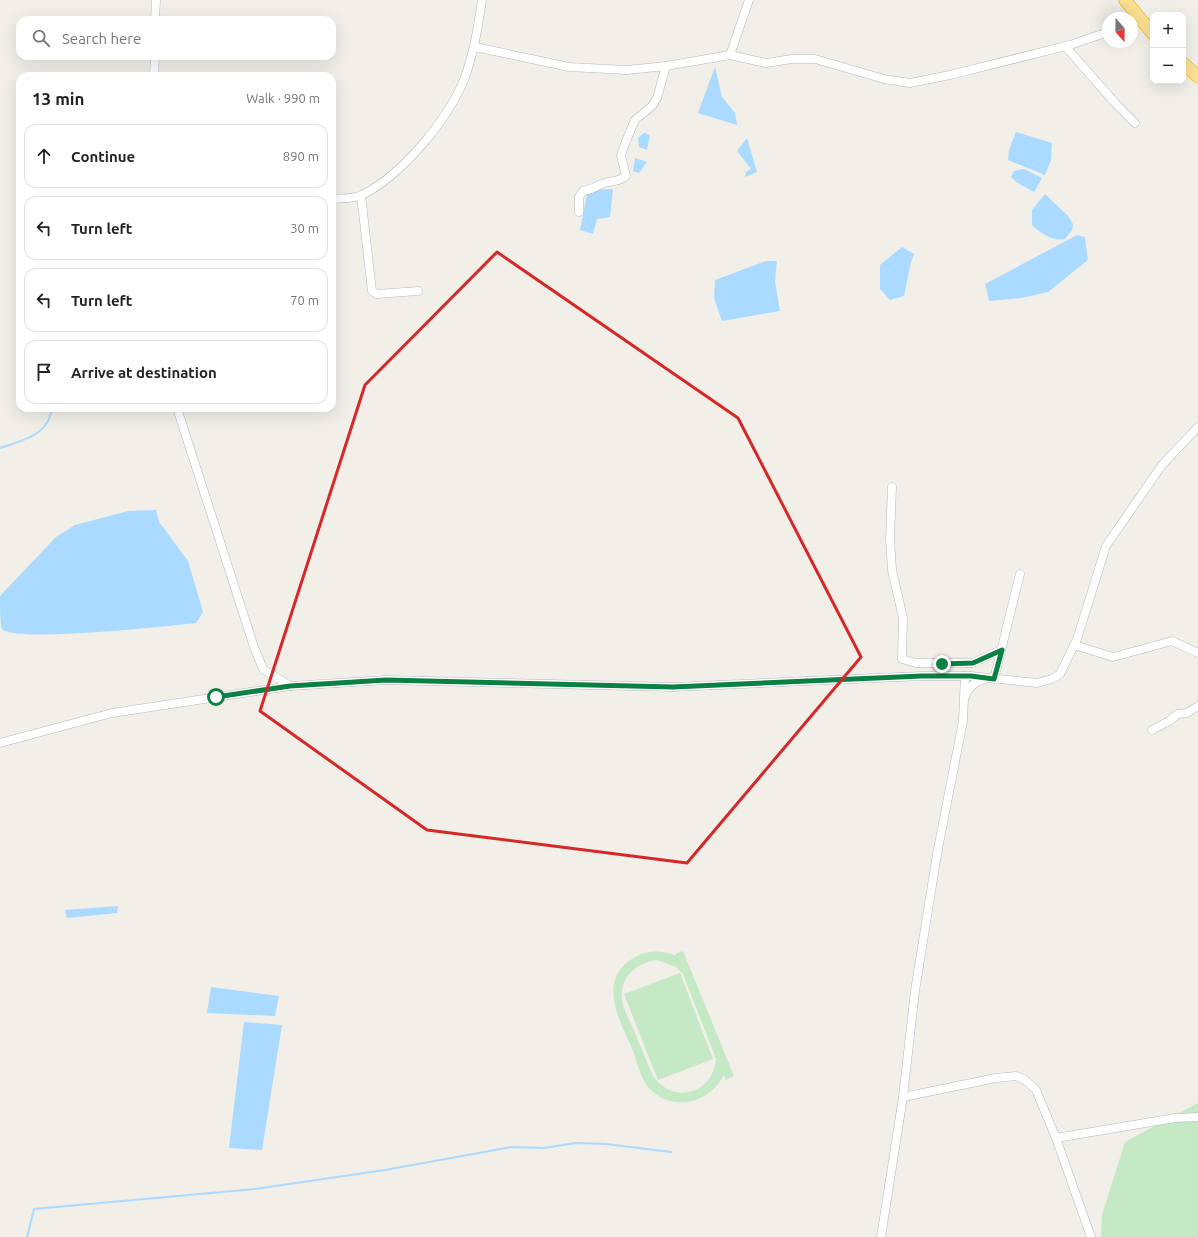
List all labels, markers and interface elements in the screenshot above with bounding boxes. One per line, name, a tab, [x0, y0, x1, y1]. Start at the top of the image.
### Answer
north arrow	[1102, 12, 1138, 48]
map controls	[1150, 12, 1186, 84]
button: +	[1150, 12, 1186, 48]
search box	[16, 16, 336, 60]
icon: search	[30, 27, 52, 49]
text: Search here	[62, 30, 141, 47]
button: −	[1150, 48, 1186, 84]
text: 13 min	[32, 89, 85, 108]
text: Walk · 990 m	[246, 91, 320, 105]
icon: ahead	[33, 145, 55, 167]
text: Continue	[71, 148, 135, 165]
text: 890 m	[283, 149, 319, 163]
icon: left	[33, 217, 55, 239]
text: Turn left	[71, 220, 132, 237]
text: 30 m	[290, 221, 319, 235]
icon: left	[33, 289, 55, 311]
text: Turn left	[71, 292, 132, 309]
text: 70 m	[290, 293, 319, 307]
icon: arrive	[33, 361, 55, 383]
text: Arrive at destination	[71, 364, 217, 381]
route end	[933, 655, 951, 673]
route start	[207, 688, 225, 706]

